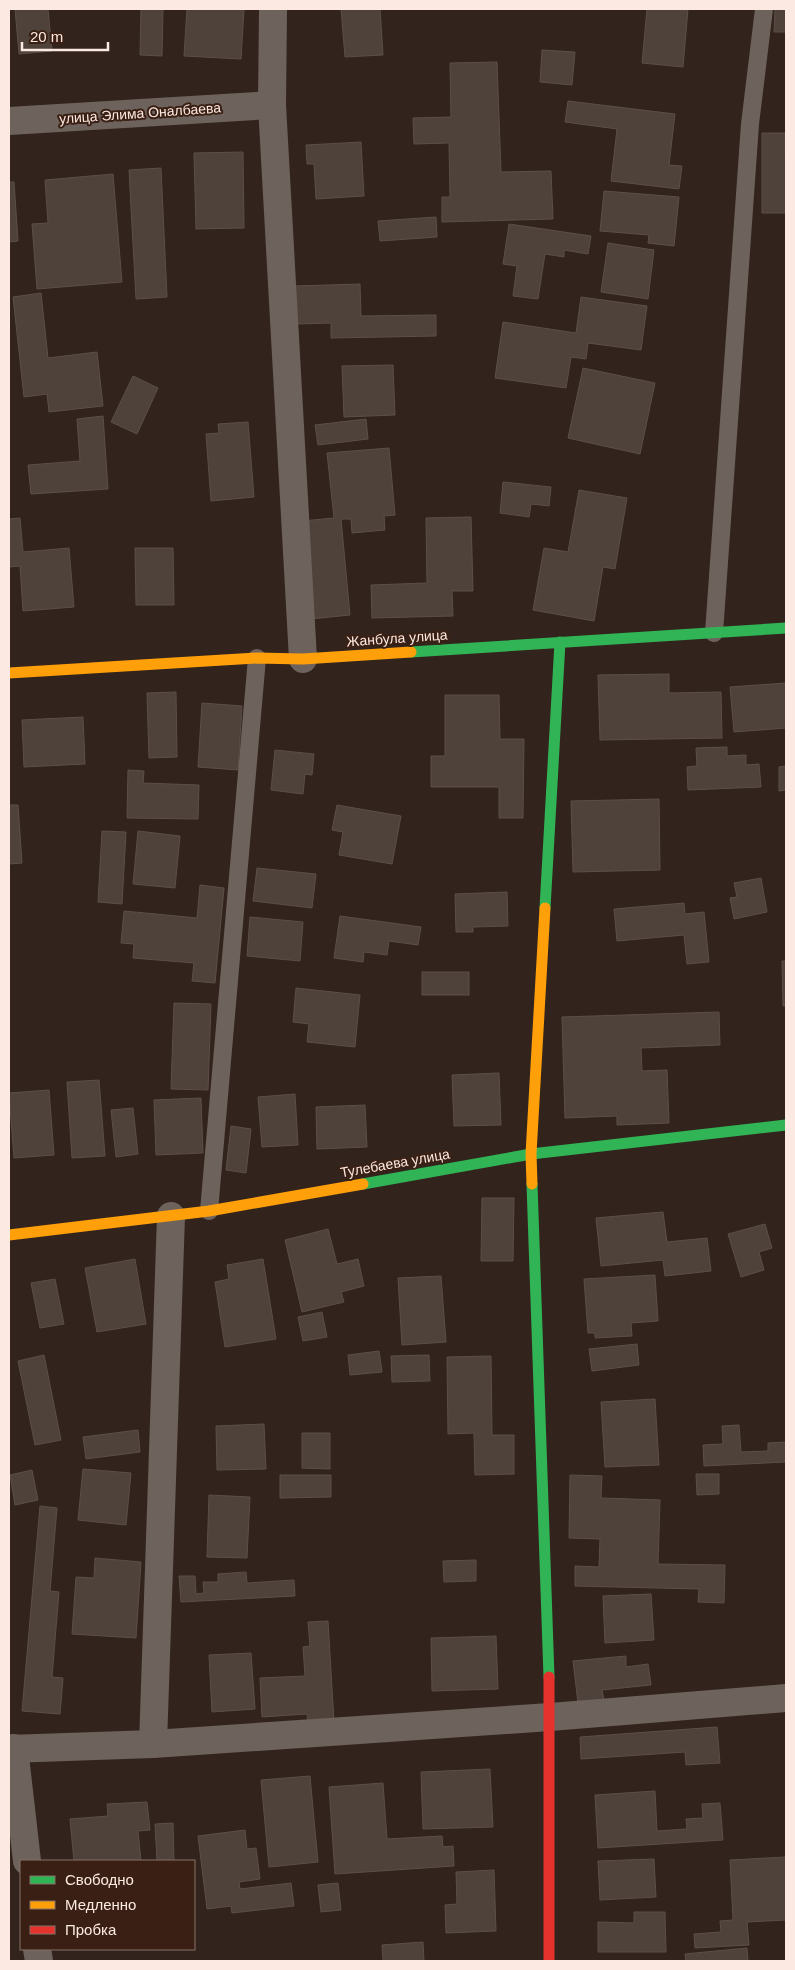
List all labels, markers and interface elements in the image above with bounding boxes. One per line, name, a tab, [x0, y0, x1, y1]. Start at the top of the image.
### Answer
scale bar	[22, 20, 109, 52]
text: 20 m	[30, 28, 63, 45]
street label: улица Элима Оналбаева	[59, 99, 222, 127]
street label: Жанбула улица	[346, 626, 448, 650]
street label: Тулебаева улица	[339, 1145, 451, 1181]
legend	[20, 1860, 195, 1950]
text: Свободно	[65, 1871, 134, 1888]
text: Медленно	[65, 1896, 136, 1913]
text: Пробка	[65, 1921, 117, 1938]

